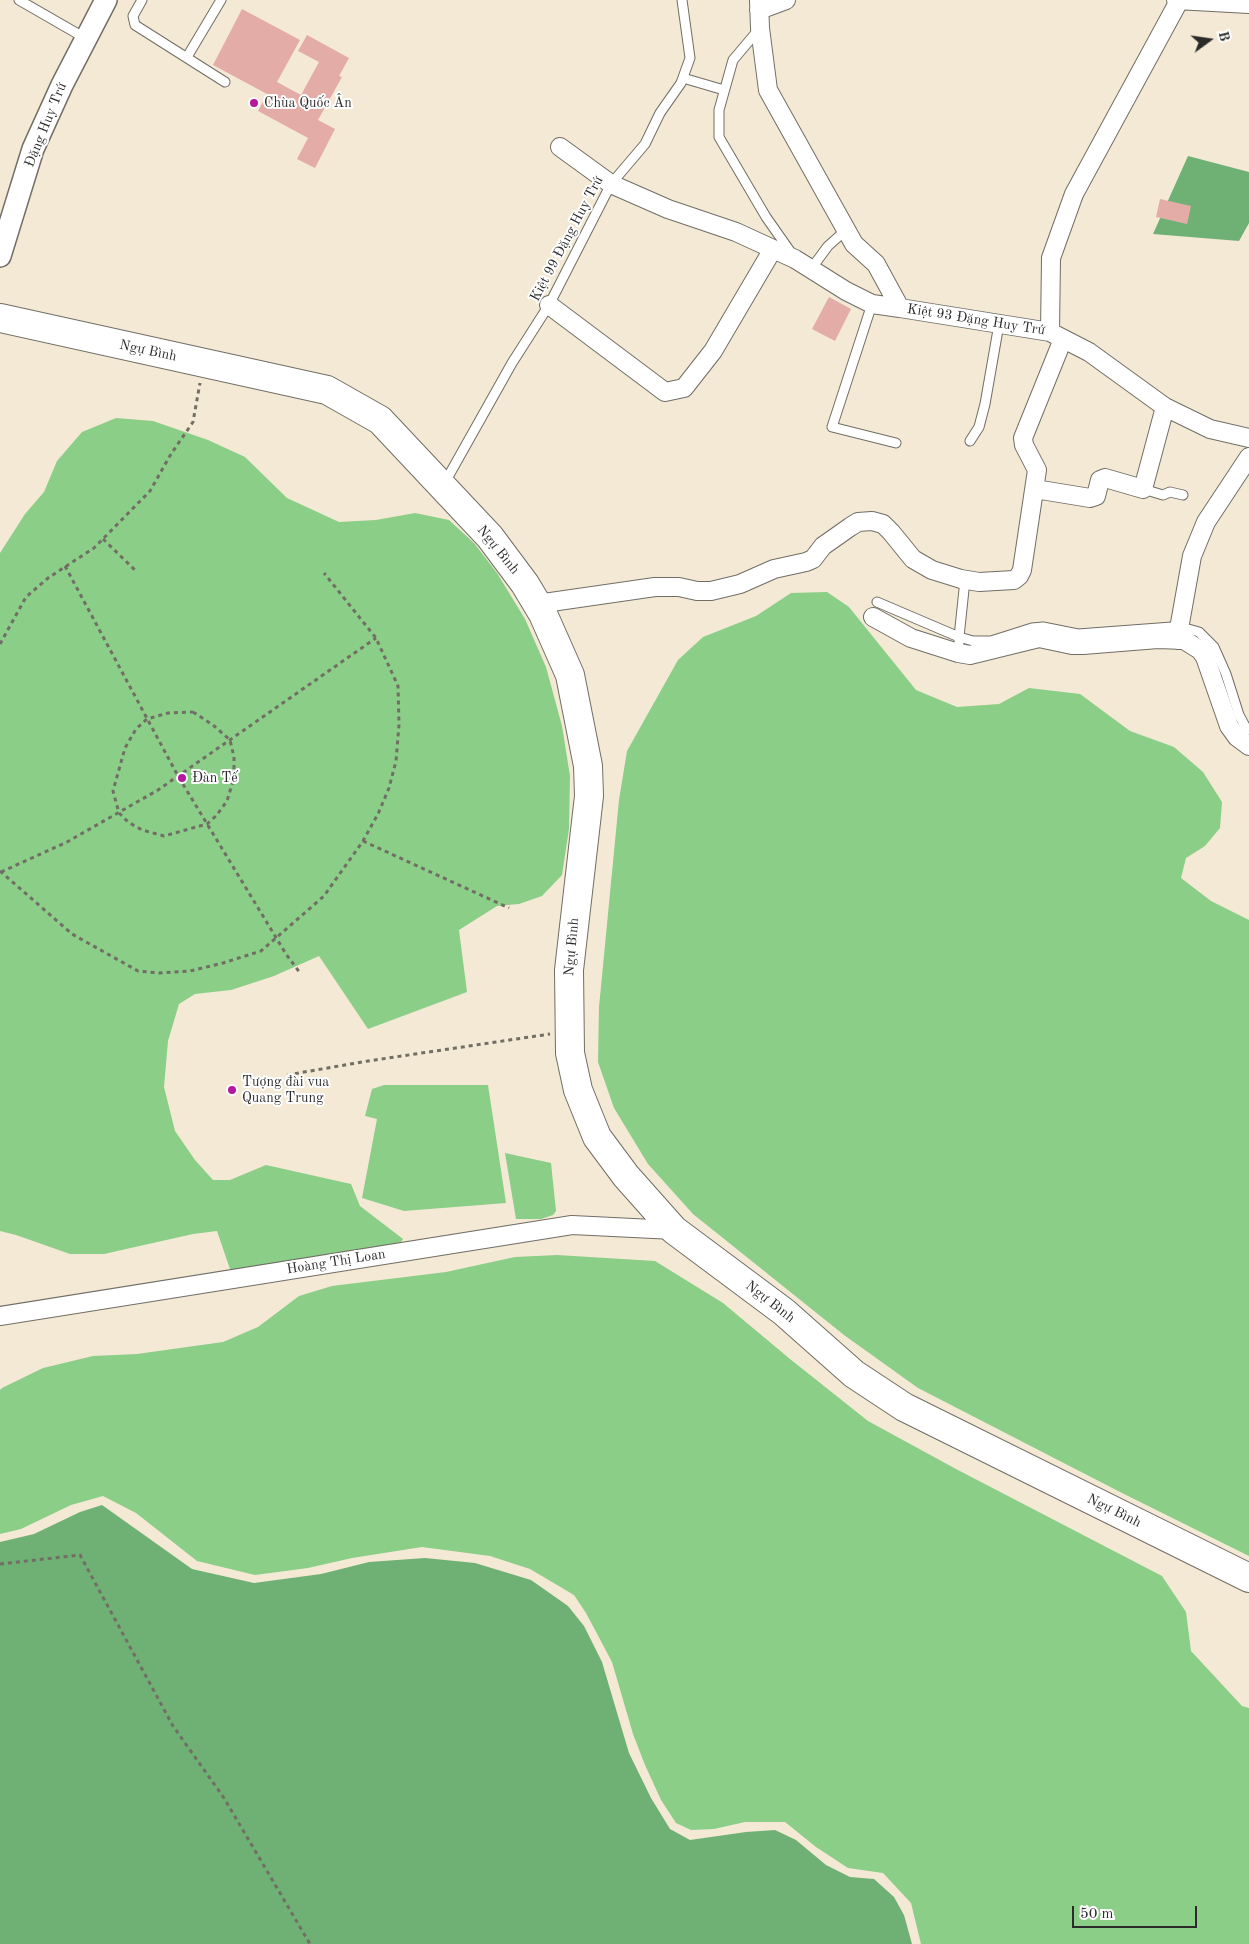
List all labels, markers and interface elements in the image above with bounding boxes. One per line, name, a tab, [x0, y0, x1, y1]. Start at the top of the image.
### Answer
north arrow	[1184, 15, 1234, 65]
text: B	[1216, 30, 1232, 43]
street label: Đặng Huy Trứ	[21, 80, 71, 170]
place label: Chùa Quốc Ân	[264, 95, 352, 111]
marker: Chùa Quốc Ân	[248, 97, 260, 109]
street label: Kiệt 99 Đặng Huy Trứ	[527, 173, 607, 305]
street label: Kiệt 93 Đặng Huy Trứ	[906, 301, 1046, 339]
street label: Ngự Bình	[118, 337, 178, 365]
street label: Ngự Bình	[473, 522, 523, 578]
place label: Đàn Tế	[192, 770, 238, 786]
marker: Đàn Tế	[176, 772, 188, 784]
street label: Ngự Bình	[561, 917, 583, 977]
place label: Tượng đài vua Quang Trung	[242, 1074, 329, 1106]
marker: Tượng đài vua Quang Trung	[226, 1084, 238, 1096]
street label: Hoàng Thị Loan	[285, 1246, 387, 1278]
street label: Ngự Bình	[742, 1277, 798, 1327]
street label: Ngự Bình	[1084, 1491, 1144, 1531]
scale bar	[1074, 1896, 1199, 1928]
text: 50 m	[1080, 1907, 1114, 1922]

